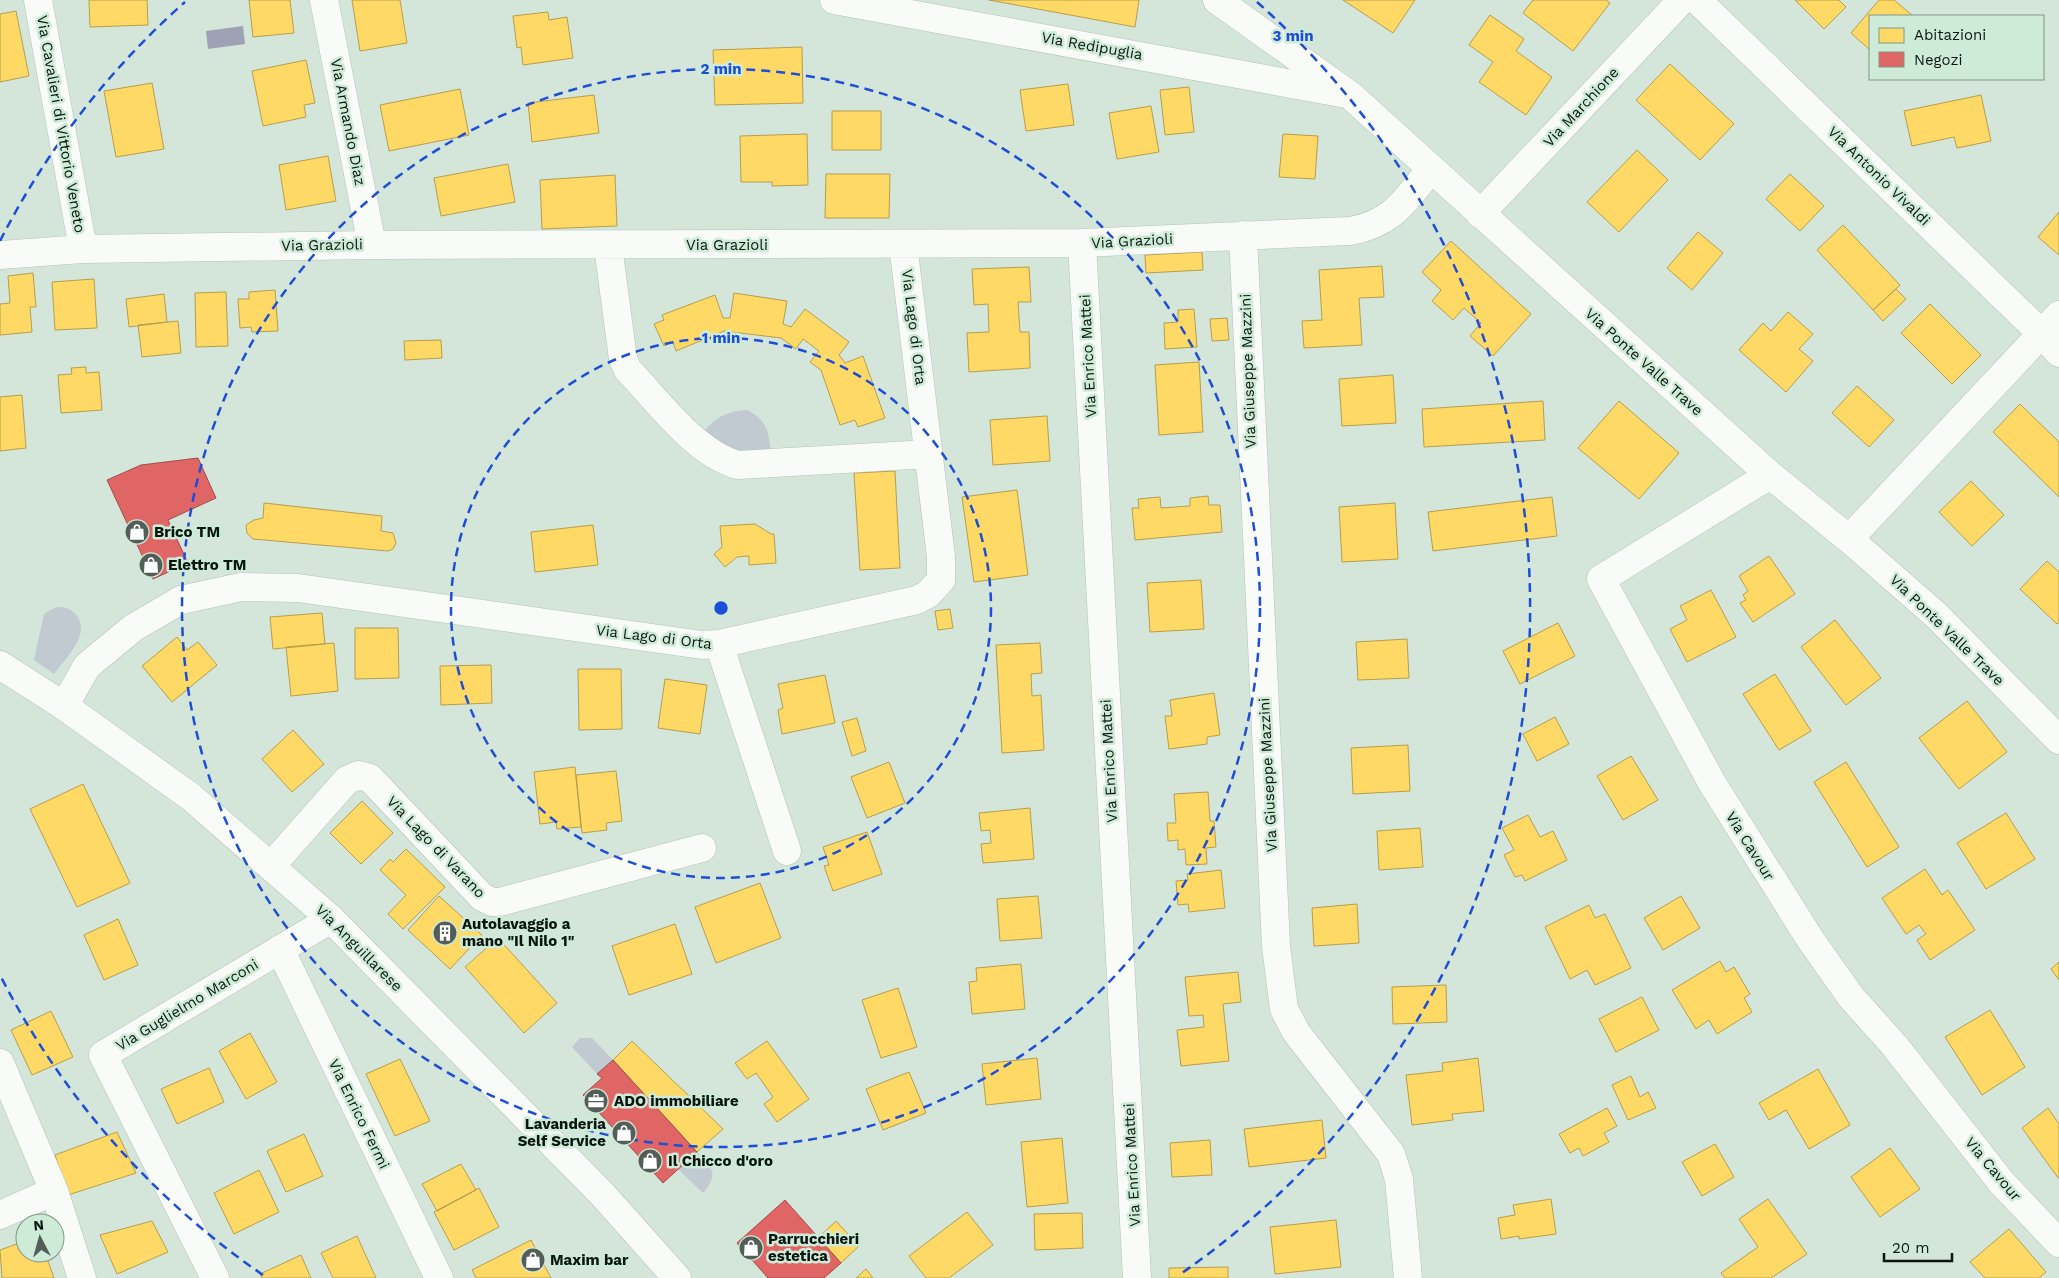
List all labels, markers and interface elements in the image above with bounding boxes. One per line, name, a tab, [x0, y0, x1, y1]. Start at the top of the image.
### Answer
street label: Via Cavalieri di Vittorio Veneto	[33, 14, 89, 234]
legend	[1869, 15, 2044, 80]
text: Abitazioni	[1914, 26, 1986, 44]
text: 3 min	[1273, 27, 1313, 45]
street label: Via Redipuglia	[1040, 28, 1145, 64]
text: Negozi	[1914, 51, 1962, 69]
street label: Via Armando Diaz	[327, 57, 369, 187]
text: 2 min	[700, 60, 742, 78]
street label: Via Marchione	[1539, 63, 1623, 151]
street label: Via Antonio Vivaldi	[1824, 122, 1934, 230]
street label: Via Grazioli	[1091, 230, 1173, 252]
street label: Via Grazioli	[281, 235, 363, 255]
street label: Via Grazioli	[686, 236, 768, 254]
street label: Via Lago di Orta	[898, 268, 930, 386]
street label: Via Giuseppe Mazzini	[1236, 293, 1260, 449]
street label: Via Enrico Mattei	[1076, 294, 1100, 418]
street label: Via Ponte Valle Trave	[1581, 304, 1707, 420]
text: 1 min	[702, 329, 740, 347]
shop icon: Brico TM	[124, 519, 150, 545]
place label: Brico TM	[154, 523, 220, 541]
shop icon: Elettro TM	[138, 552, 164, 578]
place label: Elettro TM	[168, 556, 246, 574]
street label: Via Ponte Valle Trave	[1886, 571, 2008, 689]
centre of rings	[712, 599, 730, 617]
street label: Via Lago di Orta	[595, 621, 713, 653]
street label: Via Giuseppe Mazzini	[1255, 697, 1281, 853]
street label: Via Enrico Mattei	[1097, 699, 1121, 823]
street label: Via Lago di Varano	[383, 792, 489, 902]
street label: Via Cavour	[1722, 808, 1778, 884]
street label: Via Anguillarese	[312, 901, 406, 995]
place label: Autolavaggio a mano "Il Nilo 1"	[462, 915, 575, 950]
building icon: Autolavaggio a mano "Il Nilo 1"	[432, 920, 458, 946]
street label: Via Guglielmo Marconi	[112, 955, 262, 1055]
street label: Via Enrico Fermi	[325, 1056, 393, 1172]
office icon: ADO immobiliare	[583, 1088, 609, 1114]
place label: ADO immobiliare	[614, 1092, 739, 1110]
street label: Via Enrico Mattei	[1120, 1103, 1144, 1227]
place label: Lavanderia Self Service	[518, 1115, 606, 1150]
shop icon: Lavanderia Self Service	[611, 1120, 637, 1146]
street label: Via Cavour	[1961, 1133, 2025, 1205]
shop icon: Il Chicco d'oro	[637, 1148, 663, 1174]
place label: Il Chicco d'oro	[668, 1152, 773, 1170]
north arrow	[15, 1213, 65, 1263]
text: N	[33, 1217, 45, 1234]
place label: Parrucchieri estetica	[768, 1230, 859, 1265]
scale bar	[1884, 1230, 1952, 1262]
shop icon: Parrucchieri estetica	[738, 1235, 764, 1261]
text: 20 m	[1892, 1239, 1930, 1257]
shop icon: Maxim bar	[520, 1247, 546, 1273]
place label: Maxim bar	[550, 1251, 629, 1269]

